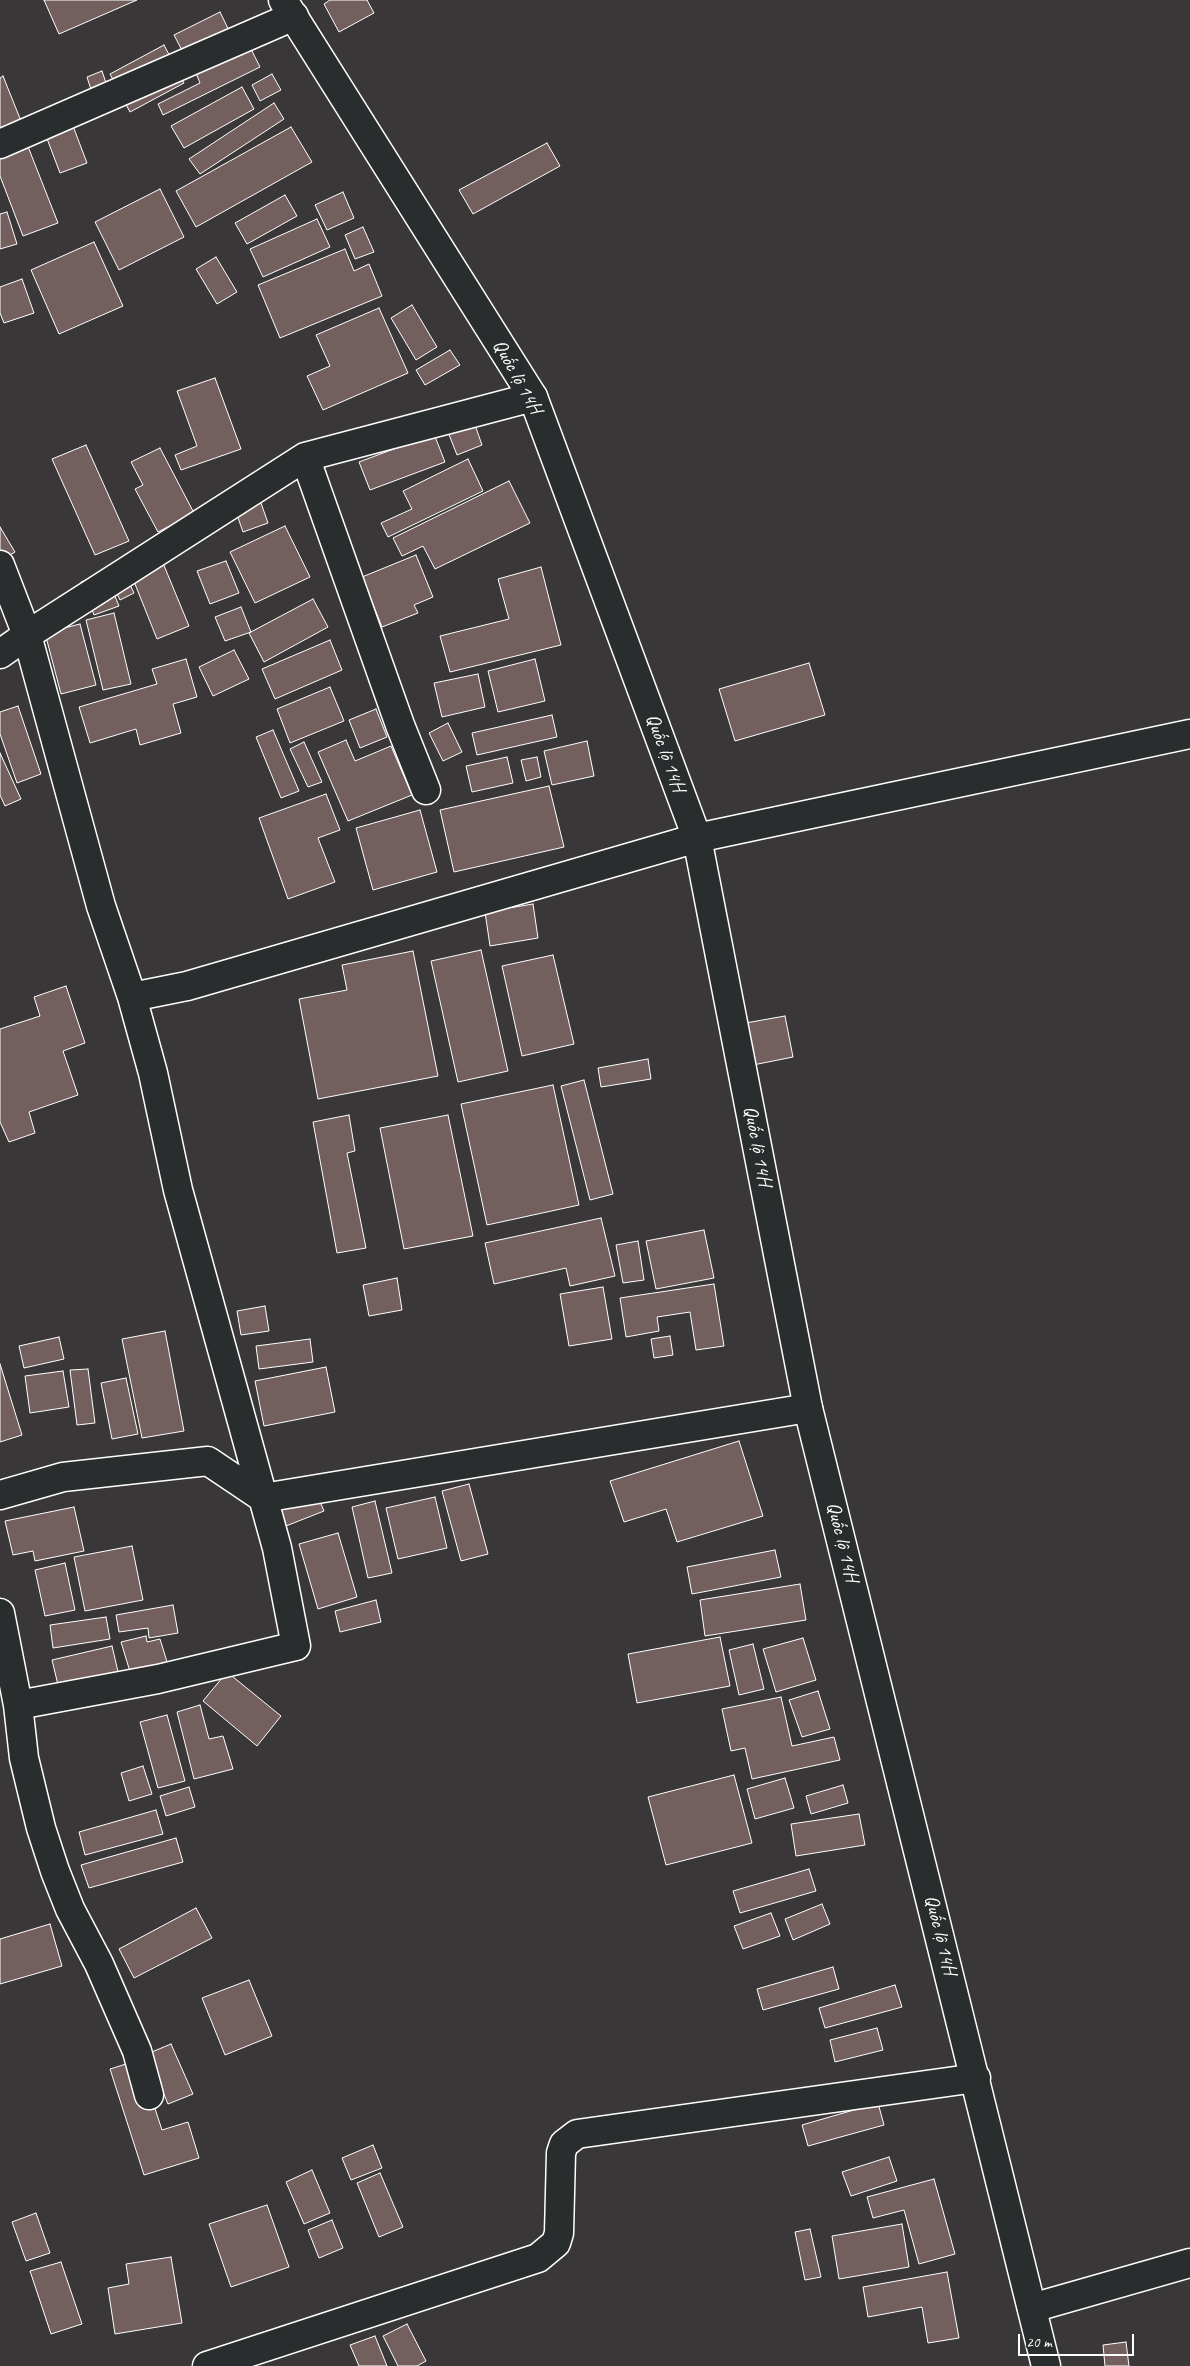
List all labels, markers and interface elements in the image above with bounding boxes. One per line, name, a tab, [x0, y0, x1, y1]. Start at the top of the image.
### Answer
street label: Quốc lộ 14H	[487, 336, 547, 418]
street label: Quốc lộ 14H	[640, 711, 690, 795]
street label: Quốc lộ 14H	[737, 1104, 777, 1188]
street label: Quốc lộ 14H	[821, 1500, 863, 1584]
street label: Quốc lộ 14H	[919, 1893, 961, 1977]
scale bar	[1020, 2324, 1136, 2356]
text: 20 m	[1026, 2333, 1052, 2352]

